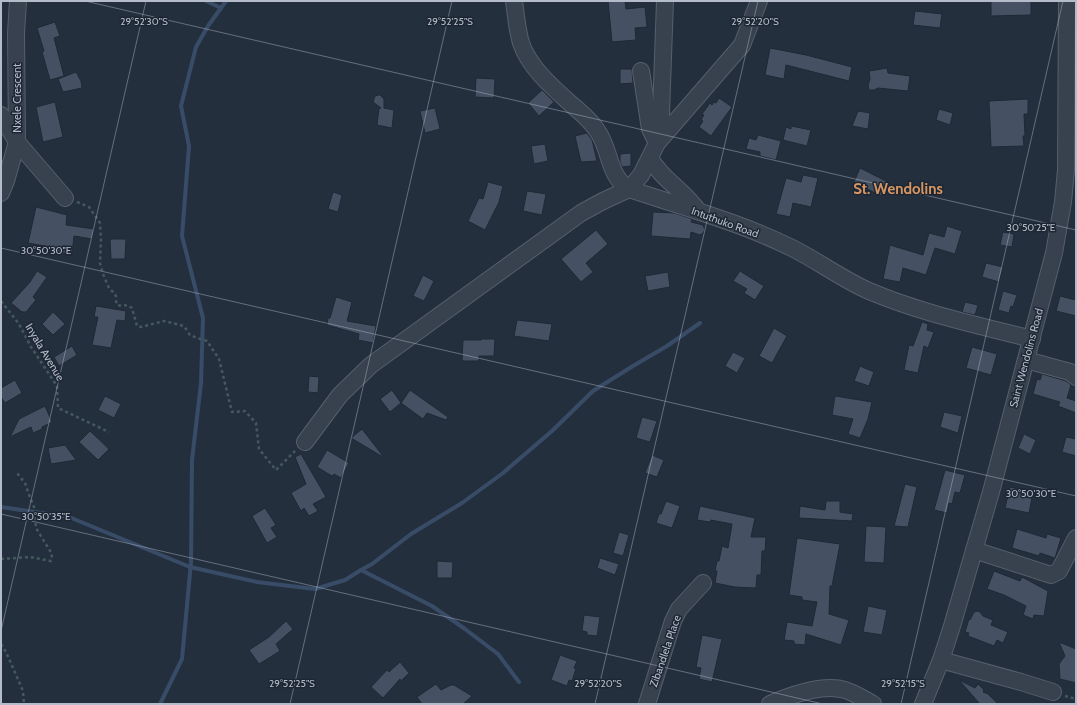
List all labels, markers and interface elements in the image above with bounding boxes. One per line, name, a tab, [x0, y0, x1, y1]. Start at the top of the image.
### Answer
text: 29°52'30"S	[120, 15, 168, 28]
text: 29°52'25"S	[427, 15, 473, 28]
text: 29°52'20"S	[731, 15, 779, 28]
street label: Nxele Crescent	[10, 63, 24, 133]
district label: St. Wendolins	[853, 180, 943, 198]
street label: Intuthuko Road	[689, 203, 761, 241]
text: 30°50'25"E	[1007, 221, 1056, 234]
text: 30°50'30"E	[21, 244, 72, 257]
street label: Saint Wendolins Road	[1006, 307, 1046, 409]
street label: Inyala Avenue	[22, 321, 68, 384]
text: 30°50'30"E	[1006, 487, 1057, 500]
text: 30°50'35"E	[22, 510, 71, 523]
street label: Zibandlela Place	[646, 613, 684, 689]
text: 29°52'25"S	[269, 677, 315, 690]
text: 29°52'20"S	[574, 677, 622, 690]
text: 29°52'15"S	[881, 677, 925, 690]

